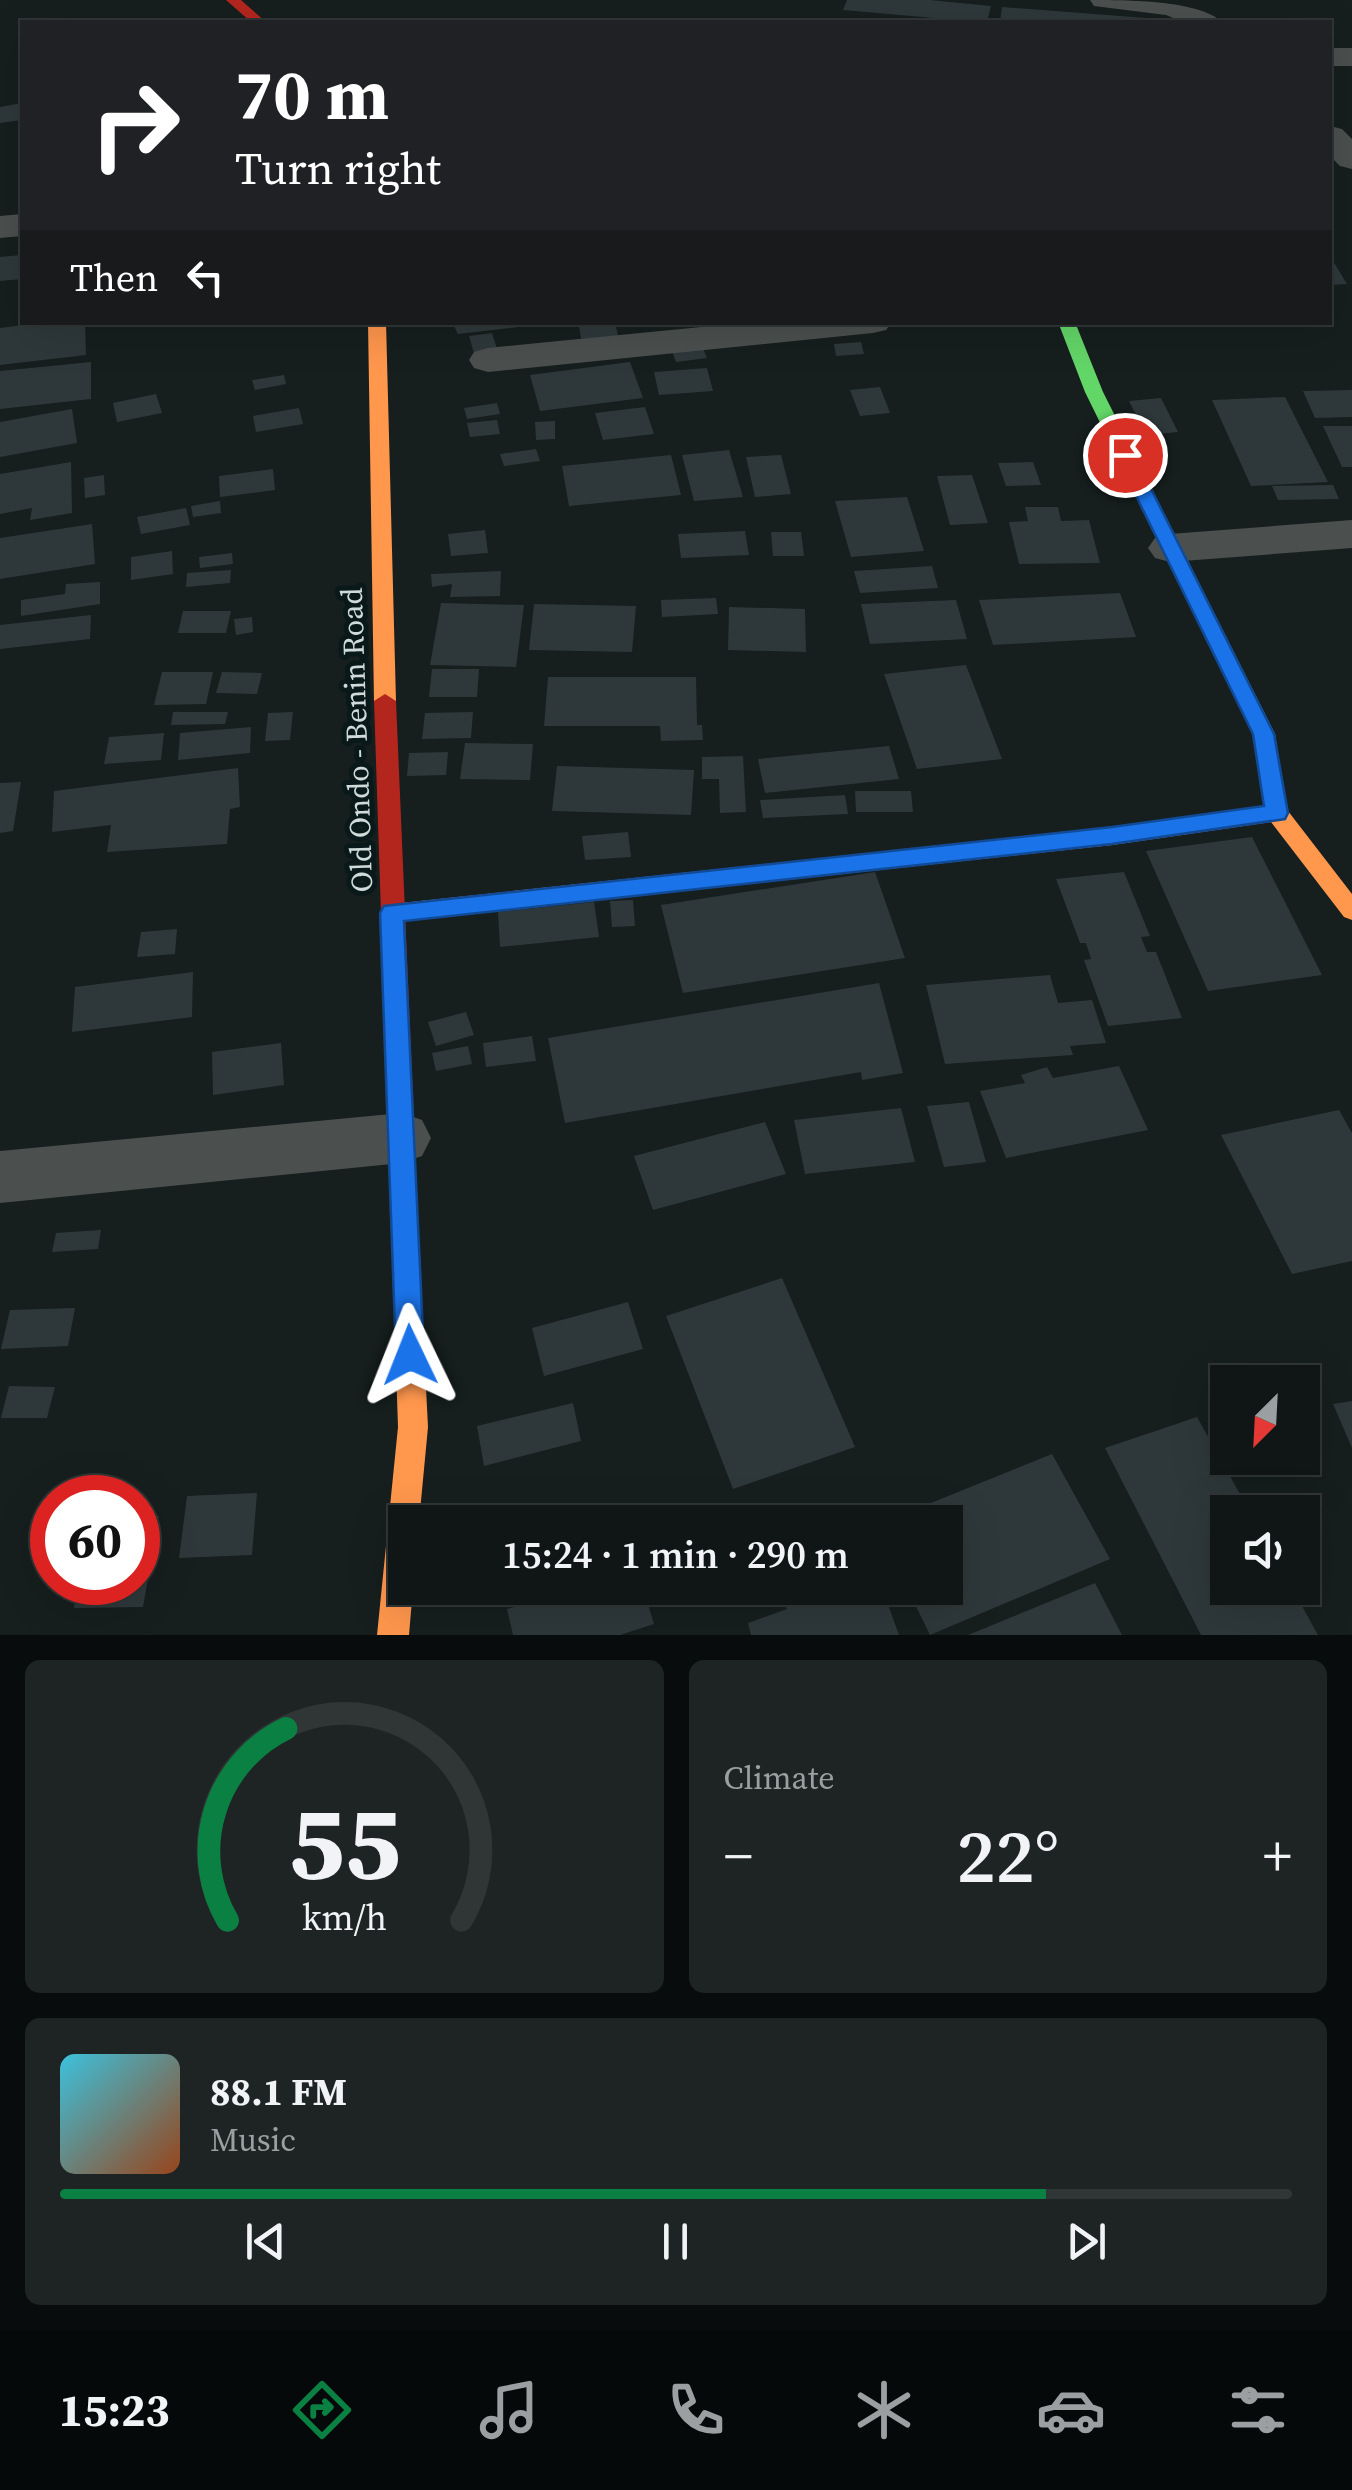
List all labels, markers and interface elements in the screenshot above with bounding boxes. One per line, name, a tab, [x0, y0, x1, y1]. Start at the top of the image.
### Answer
text: 70 m	[235, 46, 389, 142]
icon: right	[70, 60, 200, 190]
text: Turn right	[235, 137, 441, 199]
icon: left	[178, 250, 233, 305]
text: Then	[70, 252, 158, 304]
pin	[1083, 413, 1168, 498]
icon: arrive	[1098, 428, 1153, 483]
street label: Old Ondo - Benin Road	[331, 587, 382, 893]
position arrow	[358, 1303, 462, 1407]
north arrow	[1210, 1365, 1320, 1475]
map controls	[1210, 1365, 1320, 1605]
speed limit sign: 60	[30, 1475, 160, 1605]
button: sound	[1210, 1495, 1320, 1605]
text: 15:24 · 1 min · 290 m	[502, 1529, 849, 1581]
text: Climate	[724, 1756, 835, 1800]
text: 55	[288, 1770, 401, 1913]
text: 22°	[956, 1804, 1059, 1907]
text: −	[724, 1818, 753, 1893]
text: +	[1263, 1818, 1292, 1893]
text: km/h	[302, 1893, 387, 1942]
text: 88.1 FM	[210, 2066, 347, 2118]
text: Music	[210, 2118, 296, 2162]
icon: previous	[238, 2214, 293, 2269]
icon: pause	[648, 2214, 703, 2269]
icon: next	[1059, 2214, 1114, 2269]
icon: directions	[287, 2375, 357, 2445]
icon: music	[474, 2375, 544, 2445]
icon: phone	[661, 2375, 731, 2445]
icon: climate	[849, 2375, 919, 2445]
icon: car	[1036, 2375, 1106, 2445]
icon: filters	[1223, 2375, 1293, 2445]
text: 15:23	[59, 2379, 170, 2441]

